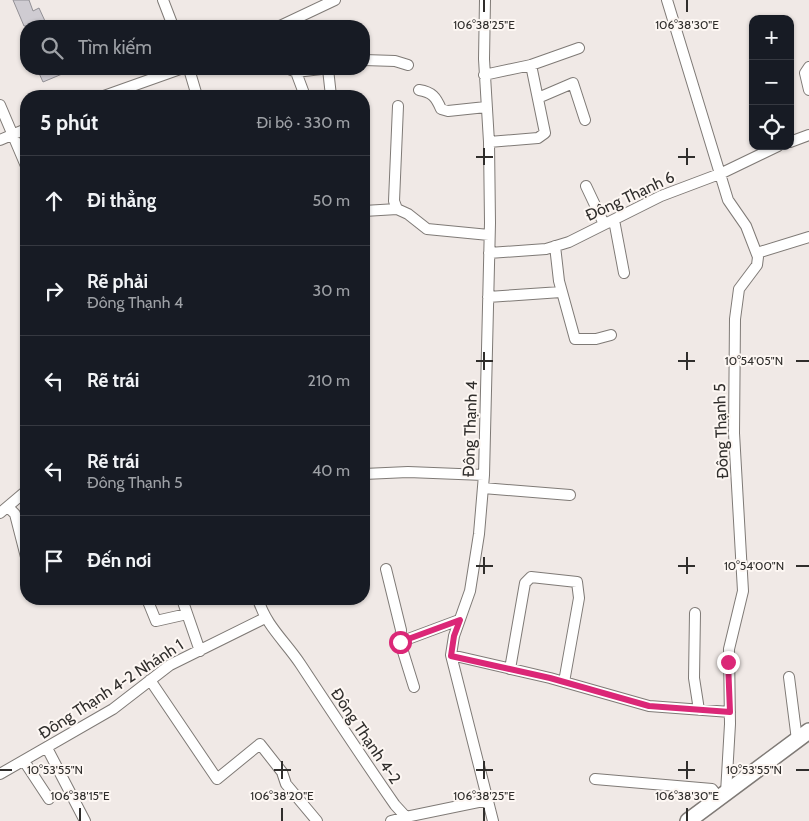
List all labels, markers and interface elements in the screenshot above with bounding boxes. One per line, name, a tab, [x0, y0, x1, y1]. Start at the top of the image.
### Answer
map controls	[749, 15, 794, 150]
button: +	[749, 15, 794, 60]
text: 106°38'25"E	[453, 17, 515, 32]
text: 106°38'30"E	[655, 17, 719, 32]
search box	[20, 20, 370, 75]
icon: search	[38, 34, 66, 62]
text: Tìm kiếm	[78, 36, 152, 59]
button: −	[749, 60, 794, 105]
button: locate	[749, 105, 794, 150]
text: 5 phút	[40, 110, 98, 135]
text: Đi bộ · 330 m	[257, 113, 350, 132]
street label: Đông Thạnh 6	[582, 167, 678, 225]
icon: ahead	[40, 187, 68, 215]
text: Đi thẳng	[87, 189, 156, 212]
text: 50 m	[313, 191, 350, 210]
text: Rẽ phải	[87, 270, 148, 293]
icon: right	[40, 277, 68, 305]
text: 30 m	[313, 281, 350, 300]
text: Đông Thạnh 4	[87, 293, 183, 312]
text: 10°54'05"N	[725, 353, 783, 368]
icon: left	[40, 367, 68, 395]
text: Rẽ trái	[87, 369, 139, 392]
text: 210 m	[308, 371, 350, 390]
street label: Đông Thạnh 4	[459, 381, 481, 477]
street label: Đông Thạnh 5	[710, 383, 732, 479]
text: Rẽ trái	[87, 450, 139, 473]
icon: left	[40, 457, 68, 485]
text: 40 m	[312, 461, 350, 480]
text: Đông Thạnh 5	[87, 473, 183, 492]
icon: arrive	[40, 547, 68, 575]
text: Đến nơi	[87, 549, 151, 572]
text: 10°54'00"N	[724, 558, 784, 573]
route start	[389, 631, 412, 654]
street label: Đông Thạnh 4-2 Nhánh 1	[35, 635, 187, 743]
route end	[717, 651, 740, 674]
street label: Đông Thạnh 4-2	[327, 685, 405, 787]
text: 10°53'55"N	[27, 762, 83, 777]
text: 10°53'55"N	[726, 762, 782, 777]
text: 106°38'15"E	[50, 788, 110, 803]
text: 106°38'20"E	[250, 788, 314, 803]
text: 106°38'25"E	[453, 788, 515, 803]
text: 106°38'30"E	[655, 788, 719, 803]

